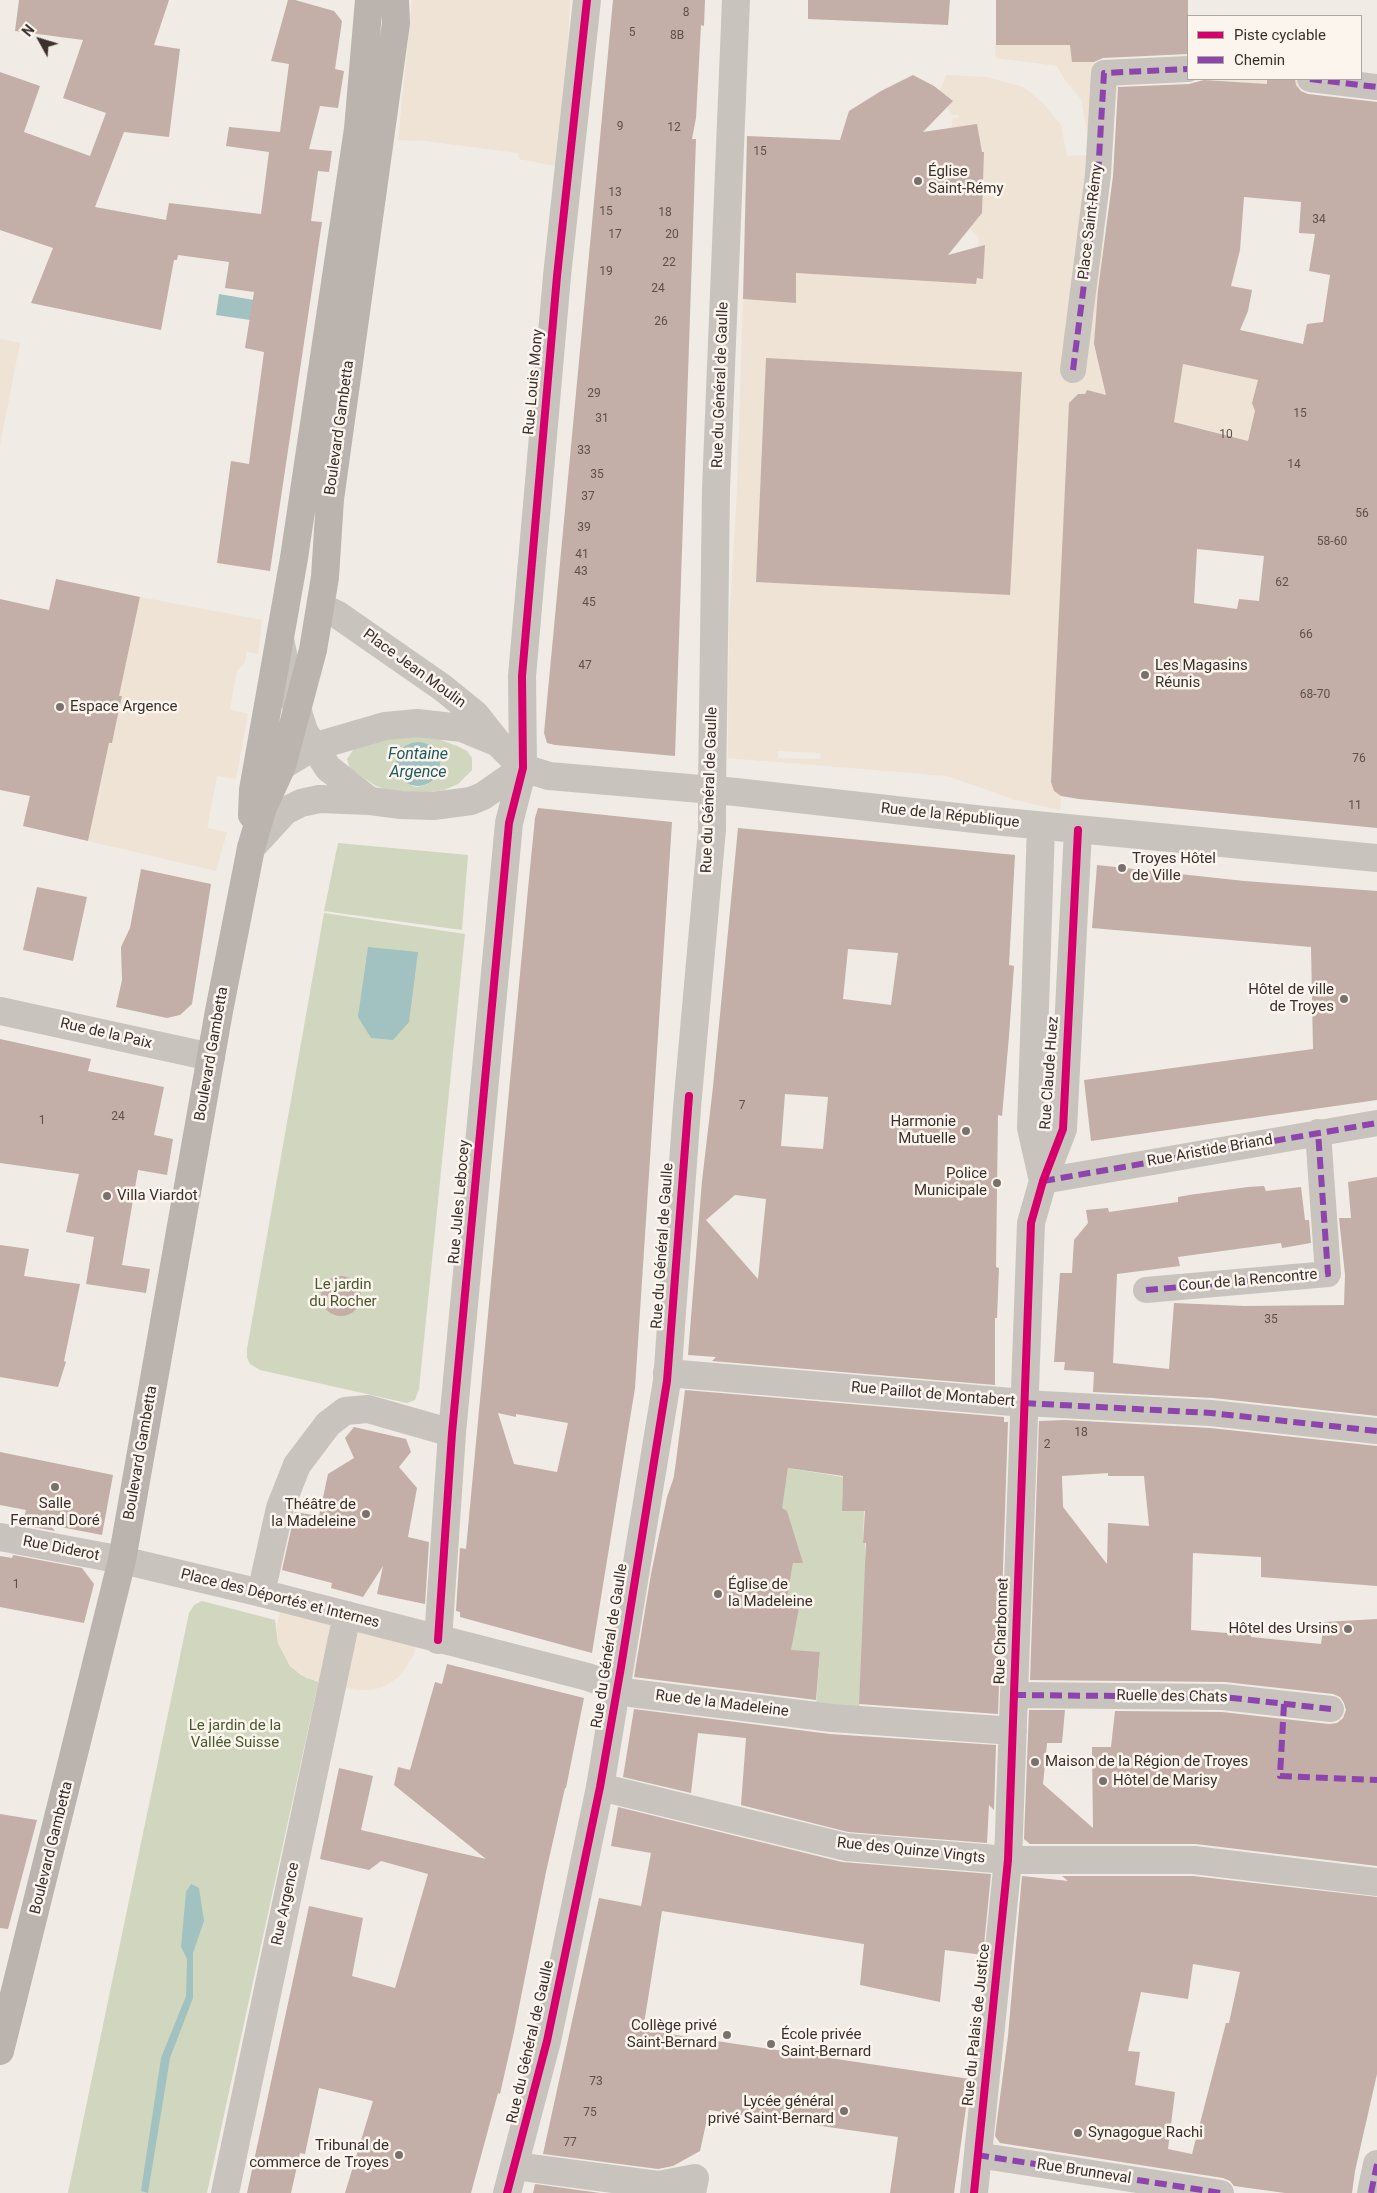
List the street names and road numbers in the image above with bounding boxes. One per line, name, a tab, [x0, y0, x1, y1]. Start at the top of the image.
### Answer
street label: Place Saint-Rémy	[1075, 163, 1107, 281]
street label: Rue du Général de Gaulle	[709, 302, 733, 468]
street label: Rue Louis Mony	[520, 328, 548, 436]
street label: Boulevard Gambetta	[322, 359, 358, 497]
street label: Place Jean Moulin	[359, 626, 469, 712]
street label: Rue du Général de Gaulle	[698, 707, 722, 873]
street label: Rue de la République	[880, 800, 1020, 832]
street label: Boulevard Gambetta	[191, 985, 233, 1123]
street label: Rue de la Paix	[58, 1015, 154, 1053]
street label: Rue Claude Huez	[1037, 1016, 1063, 1130]
street label: Rue Aristide Briand	[1146, 1131, 1274, 1171]
street label: Rue Jules Lebocey	[446, 1139, 474, 1265]
street label: Rue du Général de Gaulle	[648, 1162, 678, 1330]
street label: Cour de la Rencontre	[1178, 1266, 1318, 1296]
street label: Rue Paillot de Montabert	[850, 1379, 1016, 1411]
street label: Boulevard Gambetta	[120, 1384, 162, 1522]
street label: Rue Diderot	[21, 1533, 101, 1565]
street label: Rue du Général de Gaulle	[588, 1562, 632, 1730]
street label: Place des Déportés et Internes	[179, 1566, 381, 1632]
street label: Rue Charbonnet	[991, 1577, 1013, 1685]
street label: Rue de la Madeleine	[654, 1687, 790, 1721]
street label: Ruelle des Chats	[1116, 1687, 1228, 1707]
street label: Boulevard Gambetta	[27, 1780, 77, 1916]
street label: Rue des Quinze Vingts	[836, 1834, 986, 1868]
street label: Rue Argence	[268, 1861, 304, 1947]
street label: Rue du Palais de Justice	[960, 1943, 994, 2107]
street label: Rue du Général de Gaulle	[504, 1959, 558, 2125]
street label: Rue Brunneval	[1036, 2156, 1132, 2188]

